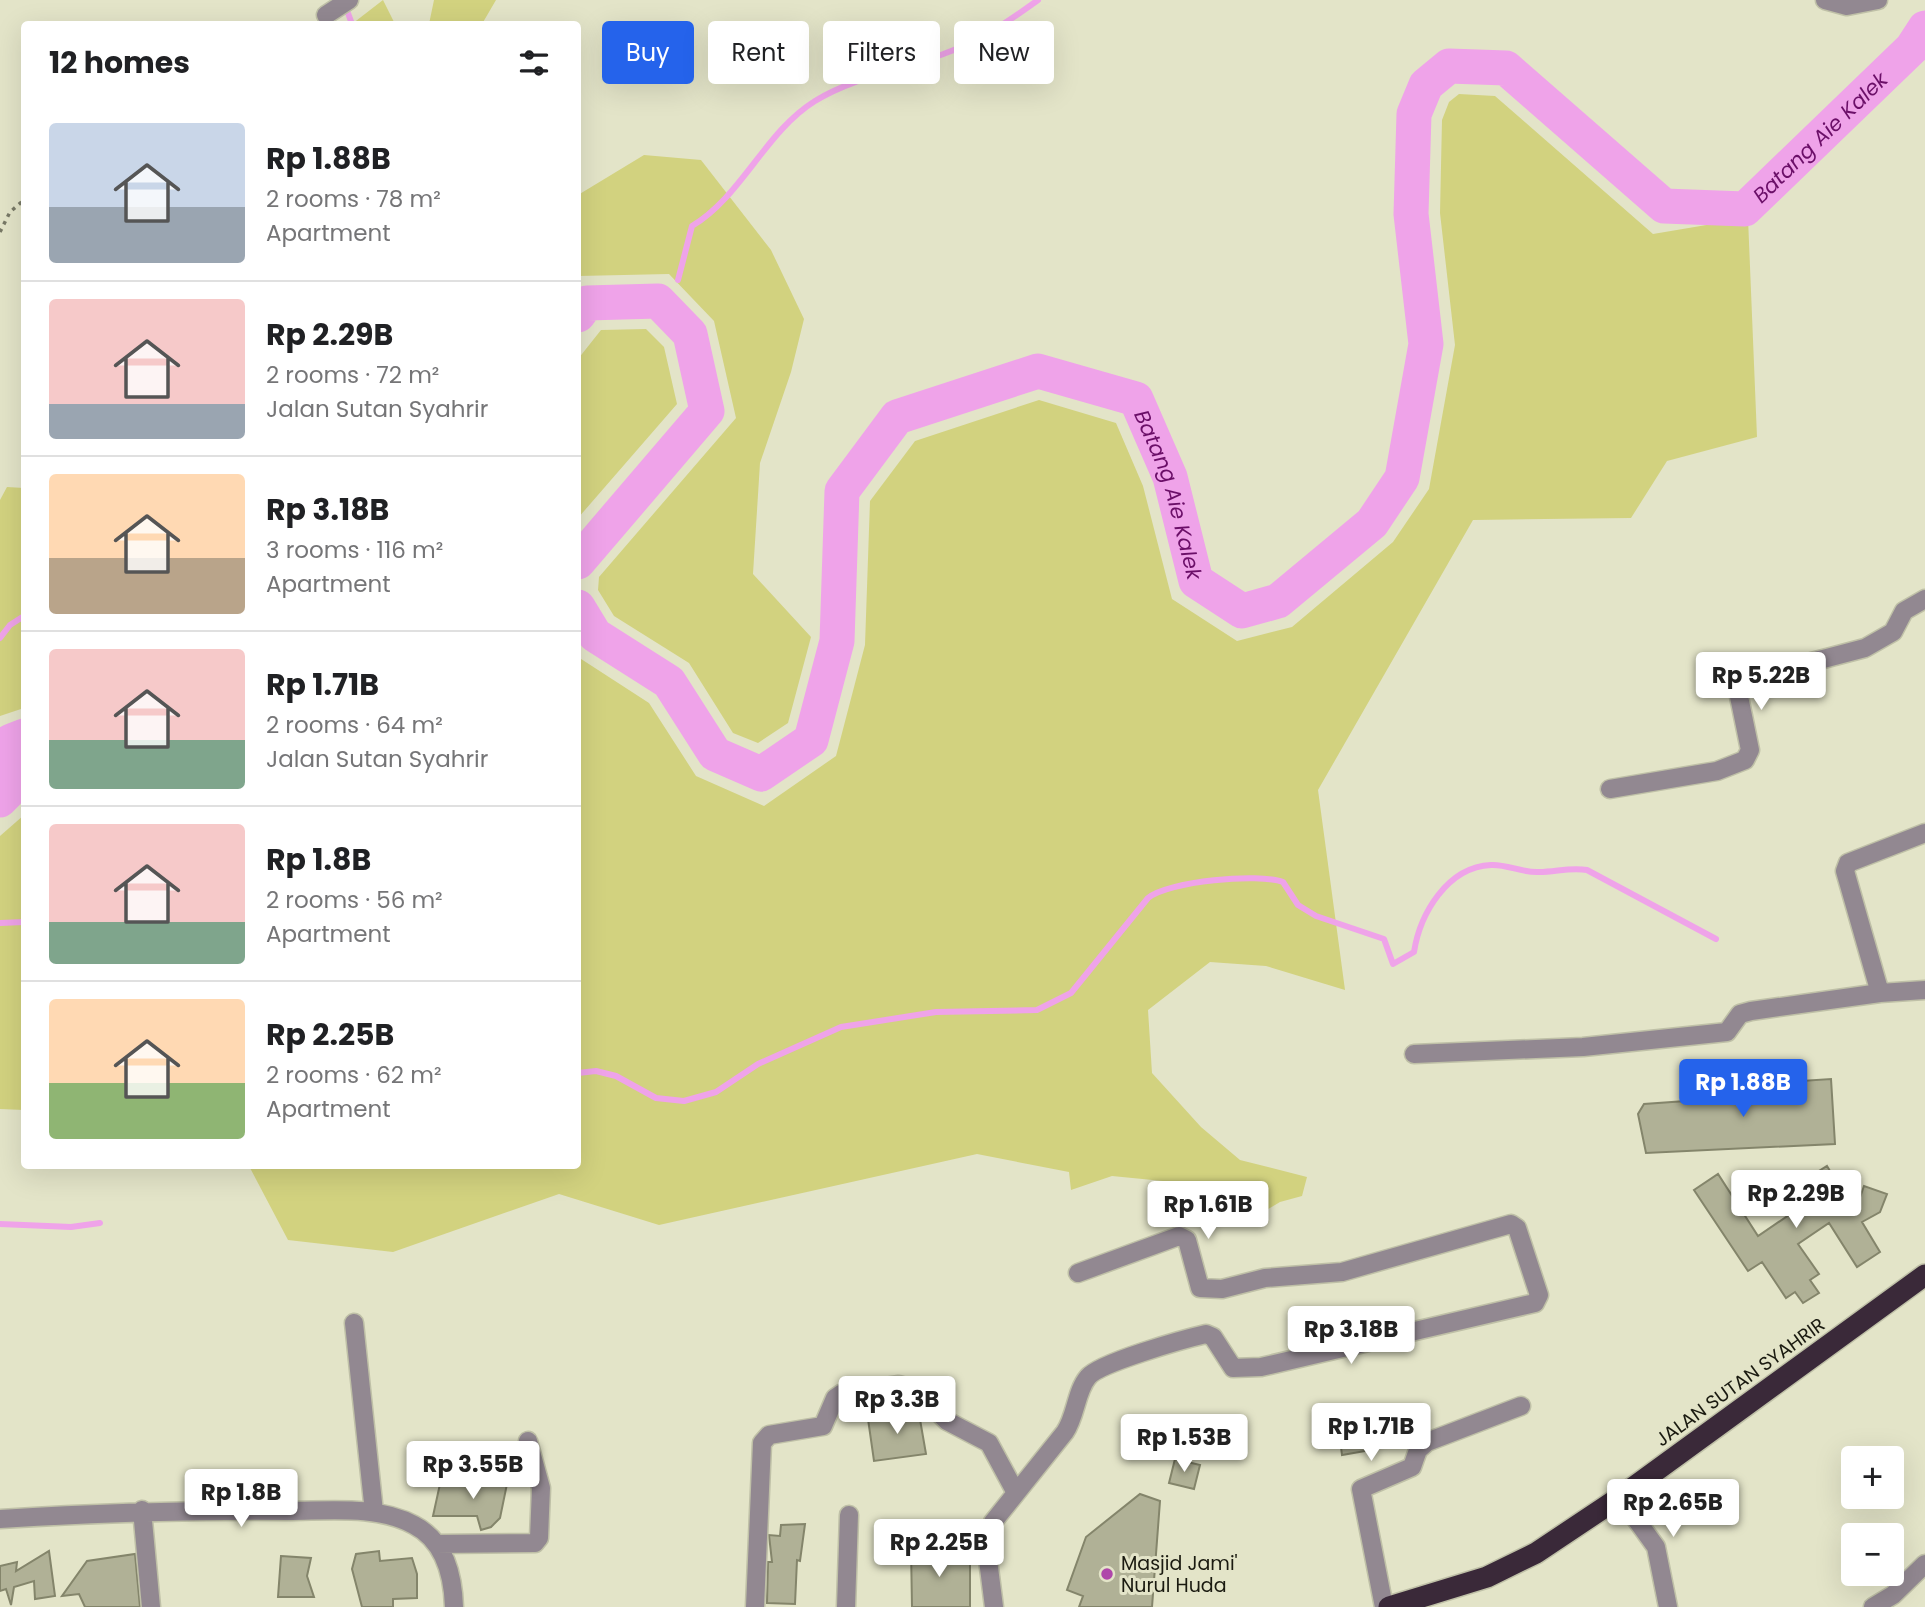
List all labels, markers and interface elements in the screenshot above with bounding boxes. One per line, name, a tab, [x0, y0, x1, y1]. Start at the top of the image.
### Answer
chip: Buy	[602, 21, 694, 84]
chip: Rent	[708, 21, 809, 84]
chip: Filters	[823, 21, 940, 84]
chip: New	[954, 21, 1054, 84]
text: 12 homes	[49, 41, 190, 84]
icon: filters	[515, 44, 553, 82]
water label: Batang Aie Kalek	[1746, 64, 1894, 209]
text: Rp 1.88B	[266, 137, 391, 180]
icon: home	[105, 151, 189, 235]
text: 2 rooms · 78 m²	[266, 183, 441, 215]
text: Apartment	[266, 217, 391, 249]
text: Rp 2.29B	[266, 313, 393, 356]
icon: home	[105, 327, 189, 411]
text: 2 rooms · 72 m²	[266, 359, 439, 391]
text: Jalan Sutan Syahrir	[266, 393, 488, 425]
water label: Batang Aie Kalek	[1128, 405, 1210, 584]
text: Rp 3.18B	[266, 488, 389, 531]
icon: home	[105, 502, 189, 586]
text: 3 rooms · 116 m²	[266, 534, 443, 566]
text: Apartment	[266, 568, 391, 600]
pin: Rp 5.22B	[1689, 652, 1833, 712]
text: Rp 5.22B	[1712, 659, 1810, 691]
text: Rp 1.71B	[266, 663, 379, 706]
icon: home	[105, 677, 189, 761]
text: 2 rooms · 64 m²	[266, 709, 443, 741]
text: Jalan Sutan Syahrir	[266, 743, 488, 775]
text: Rp 1.8B	[266, 838, 371, 881]
icon: home	[105, 852, 189, 936]
text: 2 rooms · 56 m²	[266, 884, 443, 916]
text: Apartment	[266, 918, 391, 950]
text: Rp 2.25B	[266, 1013, 394, 1056]
icon: home	[105, 1027, 189, 1111]
text: 2 rooms · 62 m²	[266, 1059, 442, 1091]
pin: Rp 1.88B	[1671, 1060, 1815, 1119]
text: Rp 1.88B	[1695, 1066, 1791, 1098]
text: Apartment	[266, 1093, 391, 1125]
pin: Rp 2.29B	[1724, 1170, 1868, 1230]
text: Rp 2.29B	[1747, 1177, 1845, 1209]
pin: Rp 1.61B	[1136, 1182, 1280, 1241]
text: Rp 1.61B	[1163, 1188, 1253, 1220]
pin: Rp 3.18B	[1279, 1306, 1423, 1366]
street label: JALAN SUTAN SYAHRIR	[1650, 1311, 1830, 1453]
text: Rp 3.18B	[1304, 1313, 1398, 1345]
pin: Rp 3.3B	[832, 1376, 962, 1436]
text: Rp 3.3B	[855, 1383, 939, 1415]
pin: Rp 1.71B	[1299, 1404, 1443, 1463]
text: Rp 1.71B	[1328, 1410, 1414, 1442]
pin: Rp 1.53B	[1112, 1414, 1256, 1474]
text: Rp 1.53B	[1137, 1421, 1231, 1453]
pin: Rp 3.55B	[401, 1442, 545, 1501]
map controls	[1841, 1446, 1904, 1586]
button: +	[1841, 1446, 1904, 1509]
text: Rp 3.55B	[423, 1448, 523, 1480]
pin: Rp 1.8B	[176, 1470, 306, 1529]
text: Rp 1.8B	[201, 1476, 281, 1508]
pin: Rp 2.65B	[1601, 1480, 1745, 1539]
text: Rp 2.65B	[1623, 1486, 1723, 1518]
pin: Rp 2.25B	[867, 1520, 1011, 1579]
button: −	[1841, 1523, 1904, 1586]
text: Rp 2.25B	[890, 1526, 988, 1558]
place label: Masjid Jami' Nurul Huda	[1121, 1550, 1238, 1599]
marker: Masjid Jami' Nurul Huda	[1099, 1566, 1115, 1582]

